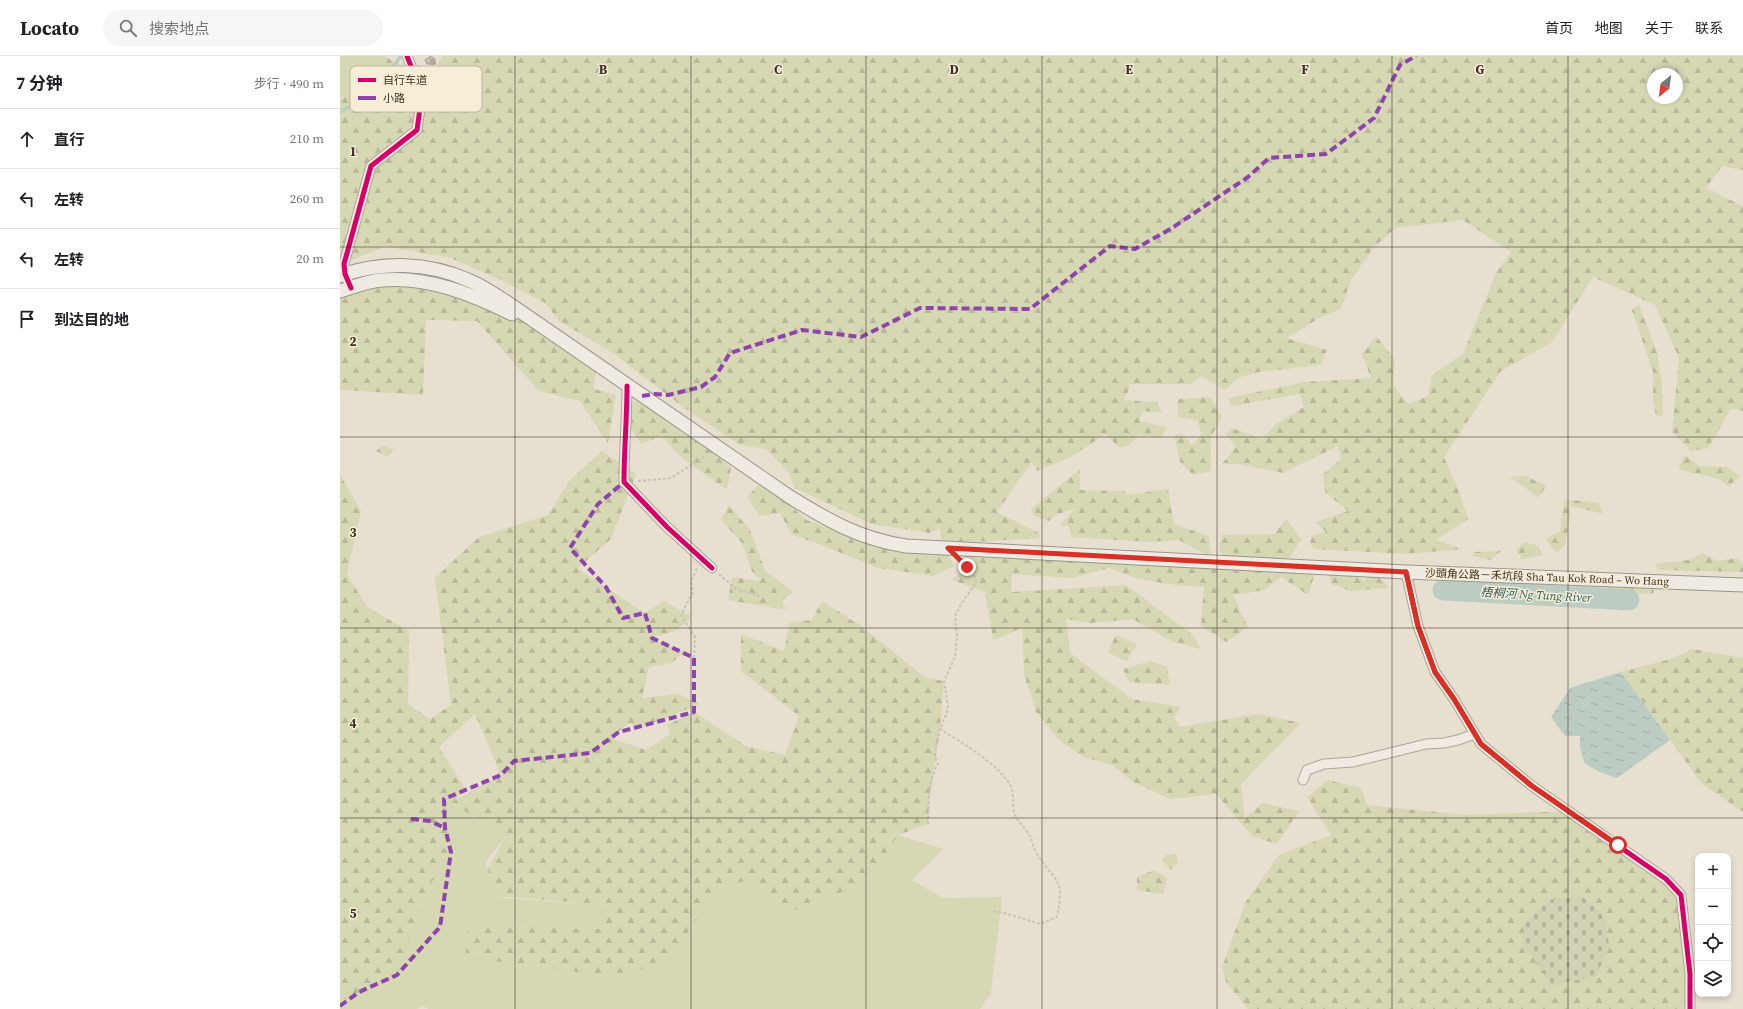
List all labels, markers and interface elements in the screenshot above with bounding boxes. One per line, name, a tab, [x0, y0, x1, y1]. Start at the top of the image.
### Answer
search box	[103, 10, 383, 46]
text: Locato	[20, 15, 79, 41]
icon: search	[117, 17, 139, 39]
text: 搜索地点	[149, 18, 209, 39]
text: 首页	[1545, 18, 1573, 38]
text: 地图	[1595, 18, 1623, 38]
text: 关于	[1645, 18, 1673, 38]
text: 联系	[1695, 18, 1723, 38]
text: B	[599, 61, 608, 78]
text: C	[774, 61, 782, 78]
text: D	[949, 61, 959, 78]
text: E	[1125, 61, 1133, 78]
text: F	[1301, 61, 1309, 78]
text: G	[1476, 61, 1485, 78]
legend	[350, 66, 482, 112]
north arrow	[1647, 68, 1683, 104]
text: 7 分钟	[16, 71, 63, 95]
text: 自行车道	[383, 73, 427, 88]
text: 步行 · 490 m	[254, 75, 324, 92]
text: 小路	[383, 91, 405, 106]
icon: ahead	[16, 128, 38, 150]
text: 直行	[54, 129, 84, 150]
text: 210 m	[290, 130, 324, 147]
text: 1	[349, 143, 357, 160]
icon: left	[16, 188, 38, 210]
text: 左转	[54, 189, 84, 210]
text: 260 m	[290, 190, 324, 207]
icon: left	[16, 248, 38, 270]
text: 左转	[54, 249, 84, 270]
text: 20 m	[296, 250, 324, 267]
icon: arrive	[16, 308, 38, 330]
text: 到达目的地	[54, 309, 129, 330]
text: 2	[349, 333, 357, 350]
text: 3	[349, 524, 357, 541]
route end	[958, 558, 976, 576]
street label: 沙頭角公路－禾坑段 Sha Tau Kok Road – Wo Hang	[1425, 566, 1670, 589]
water label: 梧桐河 Ng Tung River	[1480, 584, 1593, 606]
text: 4	[349, 715, 357, 732]
route start	[1609, 836, 1627, 854]
map controls	[1695, 853, 1731, 997]
button: +	[1695, 853, 1731, 889]
button: −	[1695, 889, 1731, 925]
text: 5	[349, 905, 357, 922]
button: locate	[1695, 925, 1731, 961]
button: layers	[1695, 961, 1731, 997]

